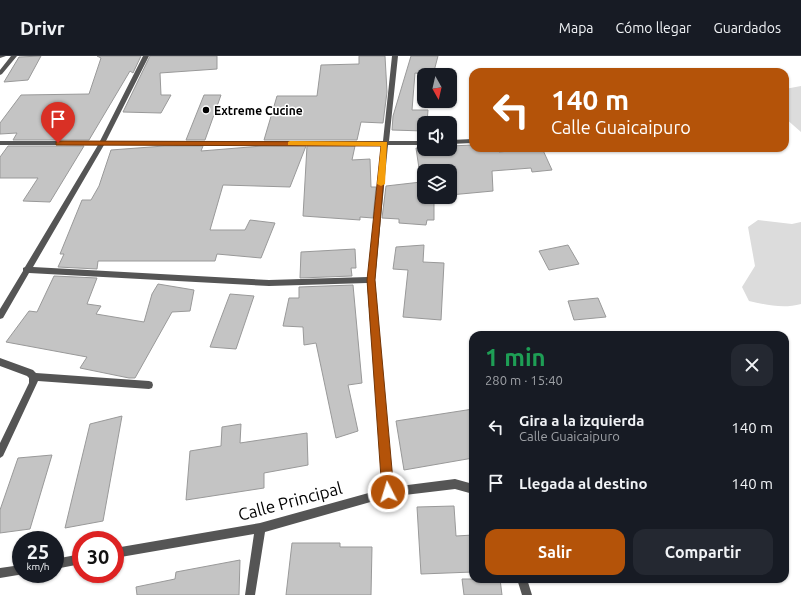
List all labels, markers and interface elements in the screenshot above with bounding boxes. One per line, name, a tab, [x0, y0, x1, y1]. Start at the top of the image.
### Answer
text: Drivr	[20, 17, 65, 39]
text: Mapa	[559, 20, 594, 36]
text: Cómo llegar	[616, 20, 691, 36]
text: Guardados	[713, 20, 781, 36]
north arrow	[417, 68, 457, 108]
map controls	[417, 68, 457, 204]
icon: left	[485, 84, 537, 136]
text: 140 m	[551, 84, 629, 115]
pin	[41, 102, 75, 143]
place label: Extreme Cucine	[214, 104, 303, 117]
marker: Extreme Cucine	[201, 105, 211, 115]
icon: arrive	[47, 108, 69, 130]
button: sound	[417, 116, 457, 156]
text: Calle Guaicaipuro	[551, 117, 691, 137]
button: layers	[417, 164, 457, 204]
text: 1 min	[485, 344, 546, 371]
button: close	[731, 344, 773, 386]
text: 280 m · 15:40	[485, 373, 563, 387]
text: Gira a la izquierda	[519, 412, 645, 429]
icon: left	[485, 416, 507, 438]
text: 140 m	[731, 419, 773, 436]
text: Calle Guaicaipuro	[519, 429, 620, 443]
position arrow	[367, 471, 409, 513]
icon: arrive	[485, 472, 507, 494]
text: Llegada al destino	[519, 475, 648, 492]
text: 140 m	[731, 475, 773, 492]
street label: Calle Principal	[236, 478, 344, 524]
button: Salir	[485, 529, 625, 575]
button: Compartir	[633, 529, 773, 575]
speed limit sign: 30	[72, 531, 124, 583]
text: 25	[27, 540, 49, 563]
text: km/h	[26, 561, 50, 572]

